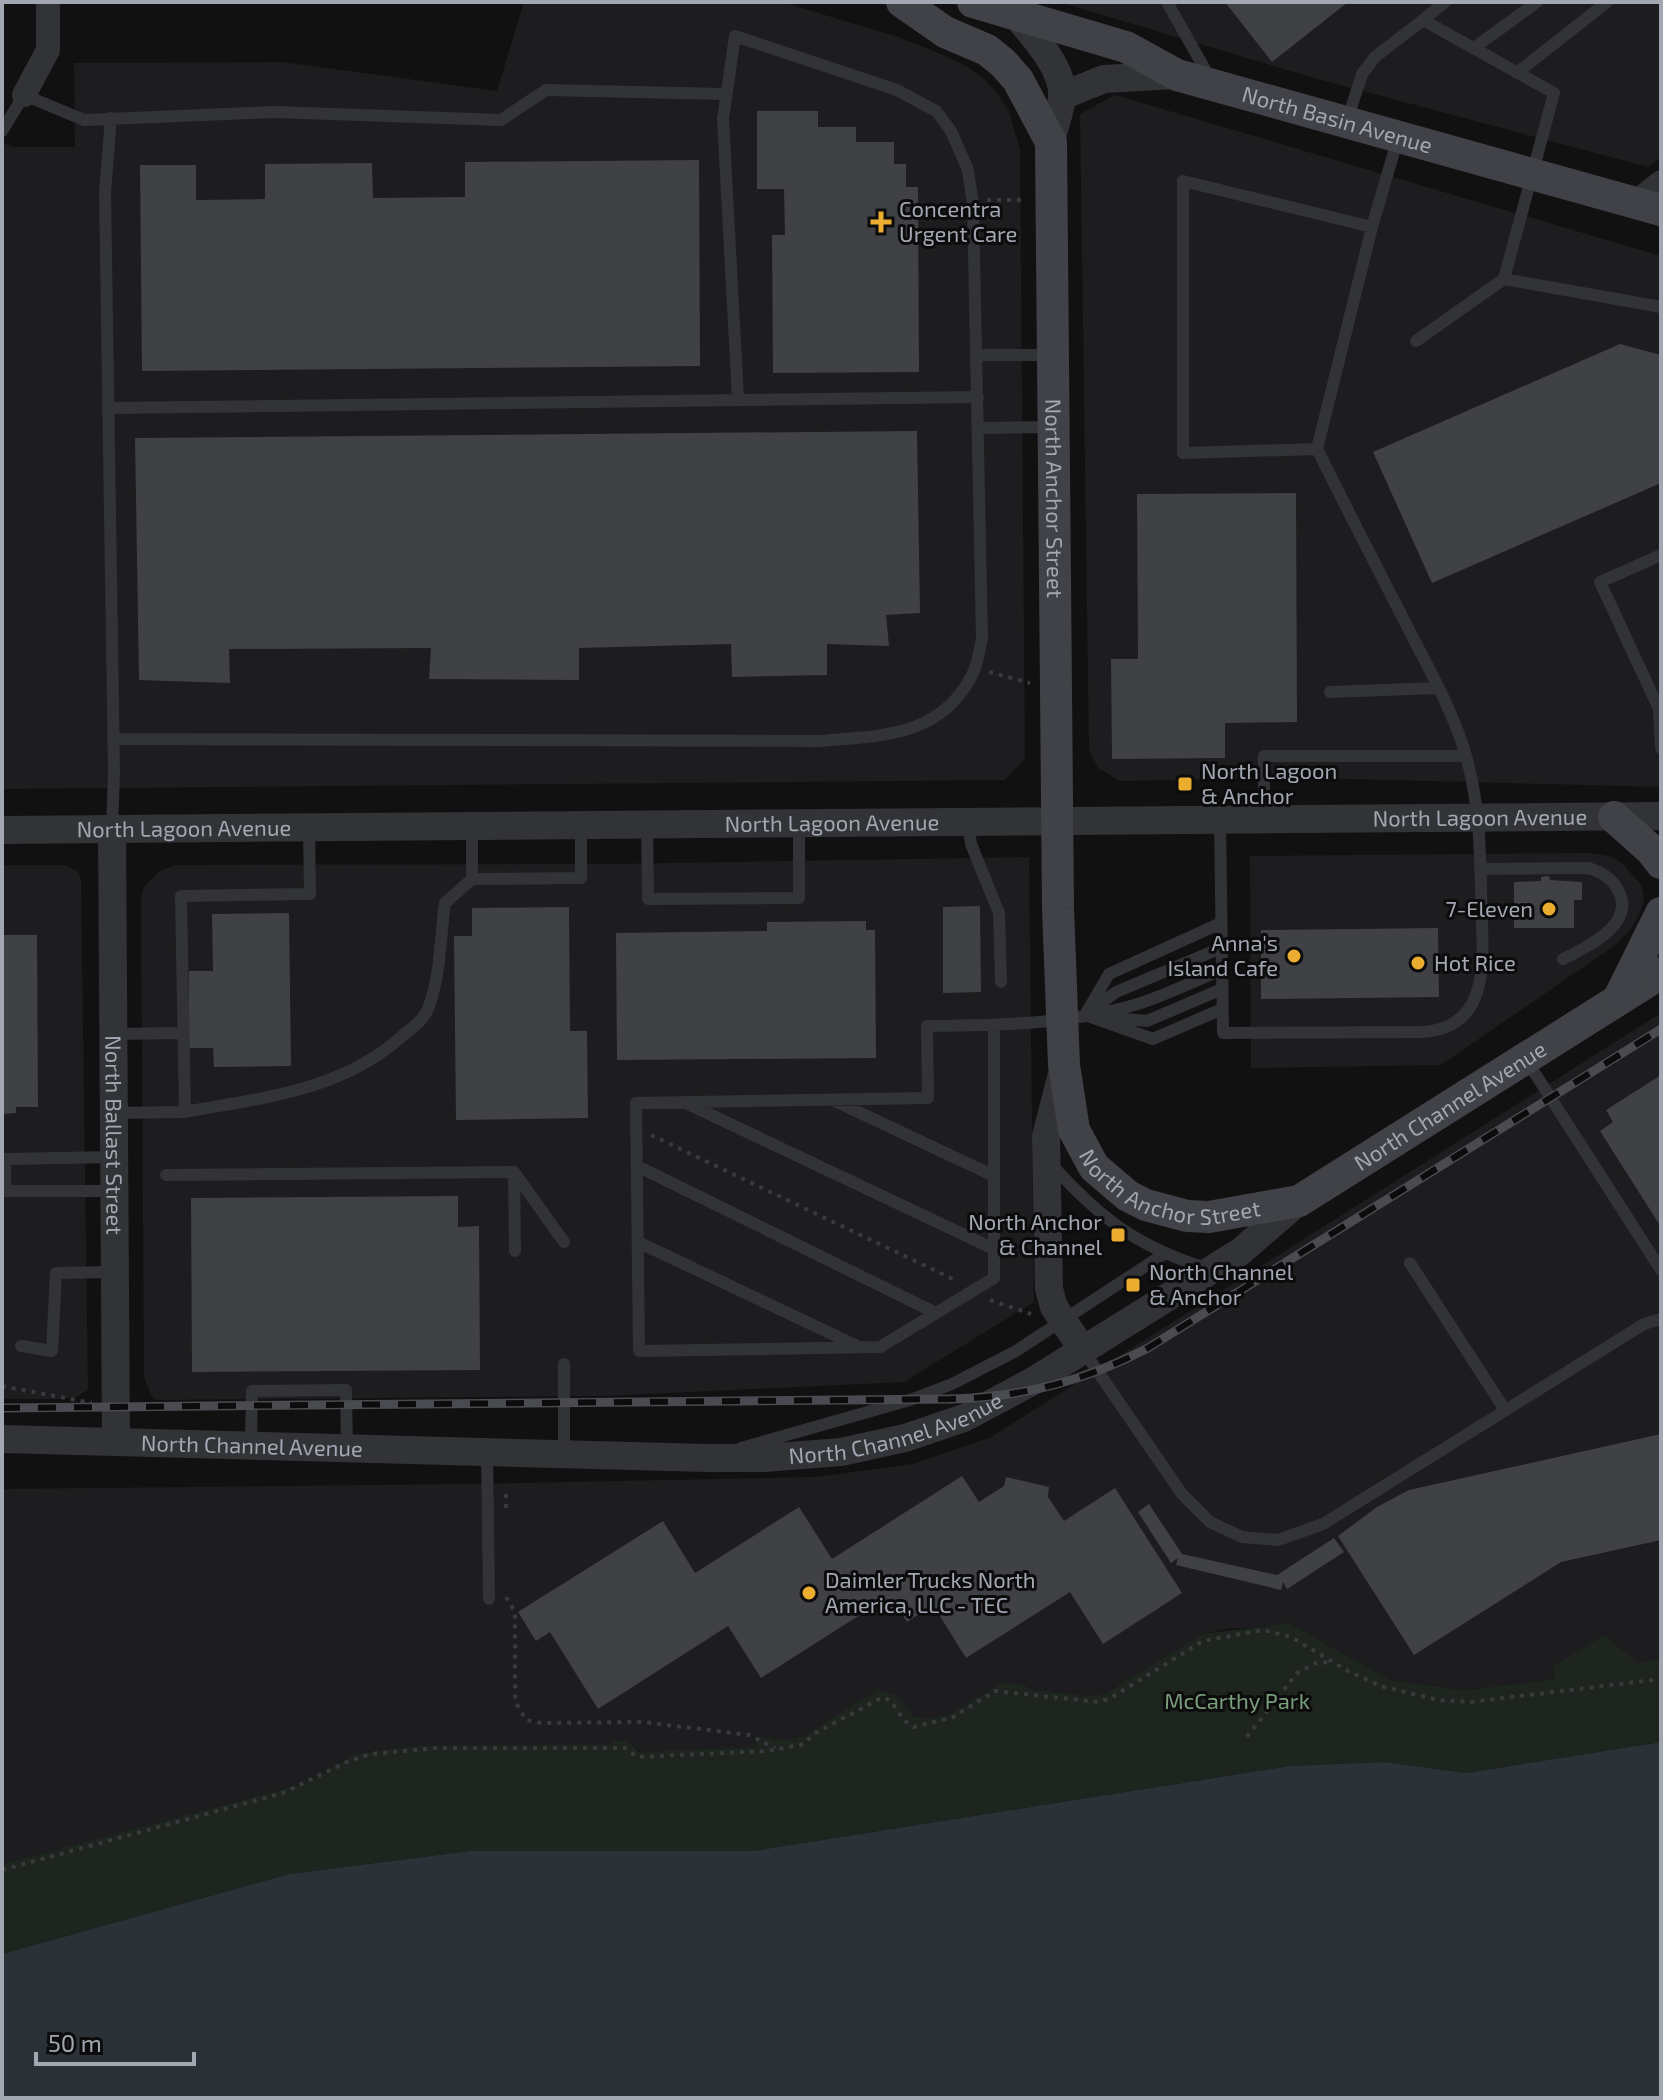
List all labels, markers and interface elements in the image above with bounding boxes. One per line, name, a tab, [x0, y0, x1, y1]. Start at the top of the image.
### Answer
street label: North Basin Avenue	[1239, 80, 1436, 158]
place label: Concentra Urgent Care	[899, 195, 1017, 246]
marker: Concentra Urgent Care	[870, 211, 892, 233]
street label: North Anchor Street	[1041, 398, 1069, 598]
place label: North Lagoon & Anchor	[1201, 757, 1337, 808]
marker: North Lagoon & Anchor	[1176, 775, 1194, 793]
street label: North Lagoon Avenue	[1373, 803, 1587, 830]
street label: North Lagoon Avenue	[725, 808, 939, 836]
street label: North Lagoon Avenue	[77, 814, 291, 841]
place label: 7-Eleven	[1446, 895, 1533, 921]
marker: 7-Eleven	[1540, 900, 1558, 918]
place label: Anna's Island Cafe	[1168, 929, 1278, 980]
marker: Anna's Island Cafe	[1285, 947, 1303, 965]
place label: Hot Rice	[1434, 949, 1516, 975]
marker: Hot Rice	[1409, 954, 1427, 972]
street label: North Ballast Street	[101, 1035, 129, 1235]
street label: North Channel Avenue	[1349, 1035, 1550, 1175]
street label: North Anchor Street	[1075, 1144, 1262, 1229]
place label: North Anchor & Channel	[968, 1208, 1102, 1259]
marker: North Anchor & Channel	[1109, 1226, 1127, 1244]
place label: North Channel & Anchor	[1149, 1258, 1294, 1309]
marker: North Channel & Anchor	[1124, 1276, 1142, 1294]
street label: North Channel Avenue	[788, 1386, 1006, 1468]
street label: North Channel Avenue	[141, 1429, 363, 1461]
place label: Daimler Trucks North America, LLC - TEC	[825, 1566, 1036, 1617]
marker: Daimler Trucks North America, LLC - TEC	[800, 1584, 818, 1602]
park label: McCarthy Park	[1164, 1687, 1310, 1713]
scale bar	[36, 2016, 194, 2066]
text: 50 m	[48, 2028, 102, 2057]

